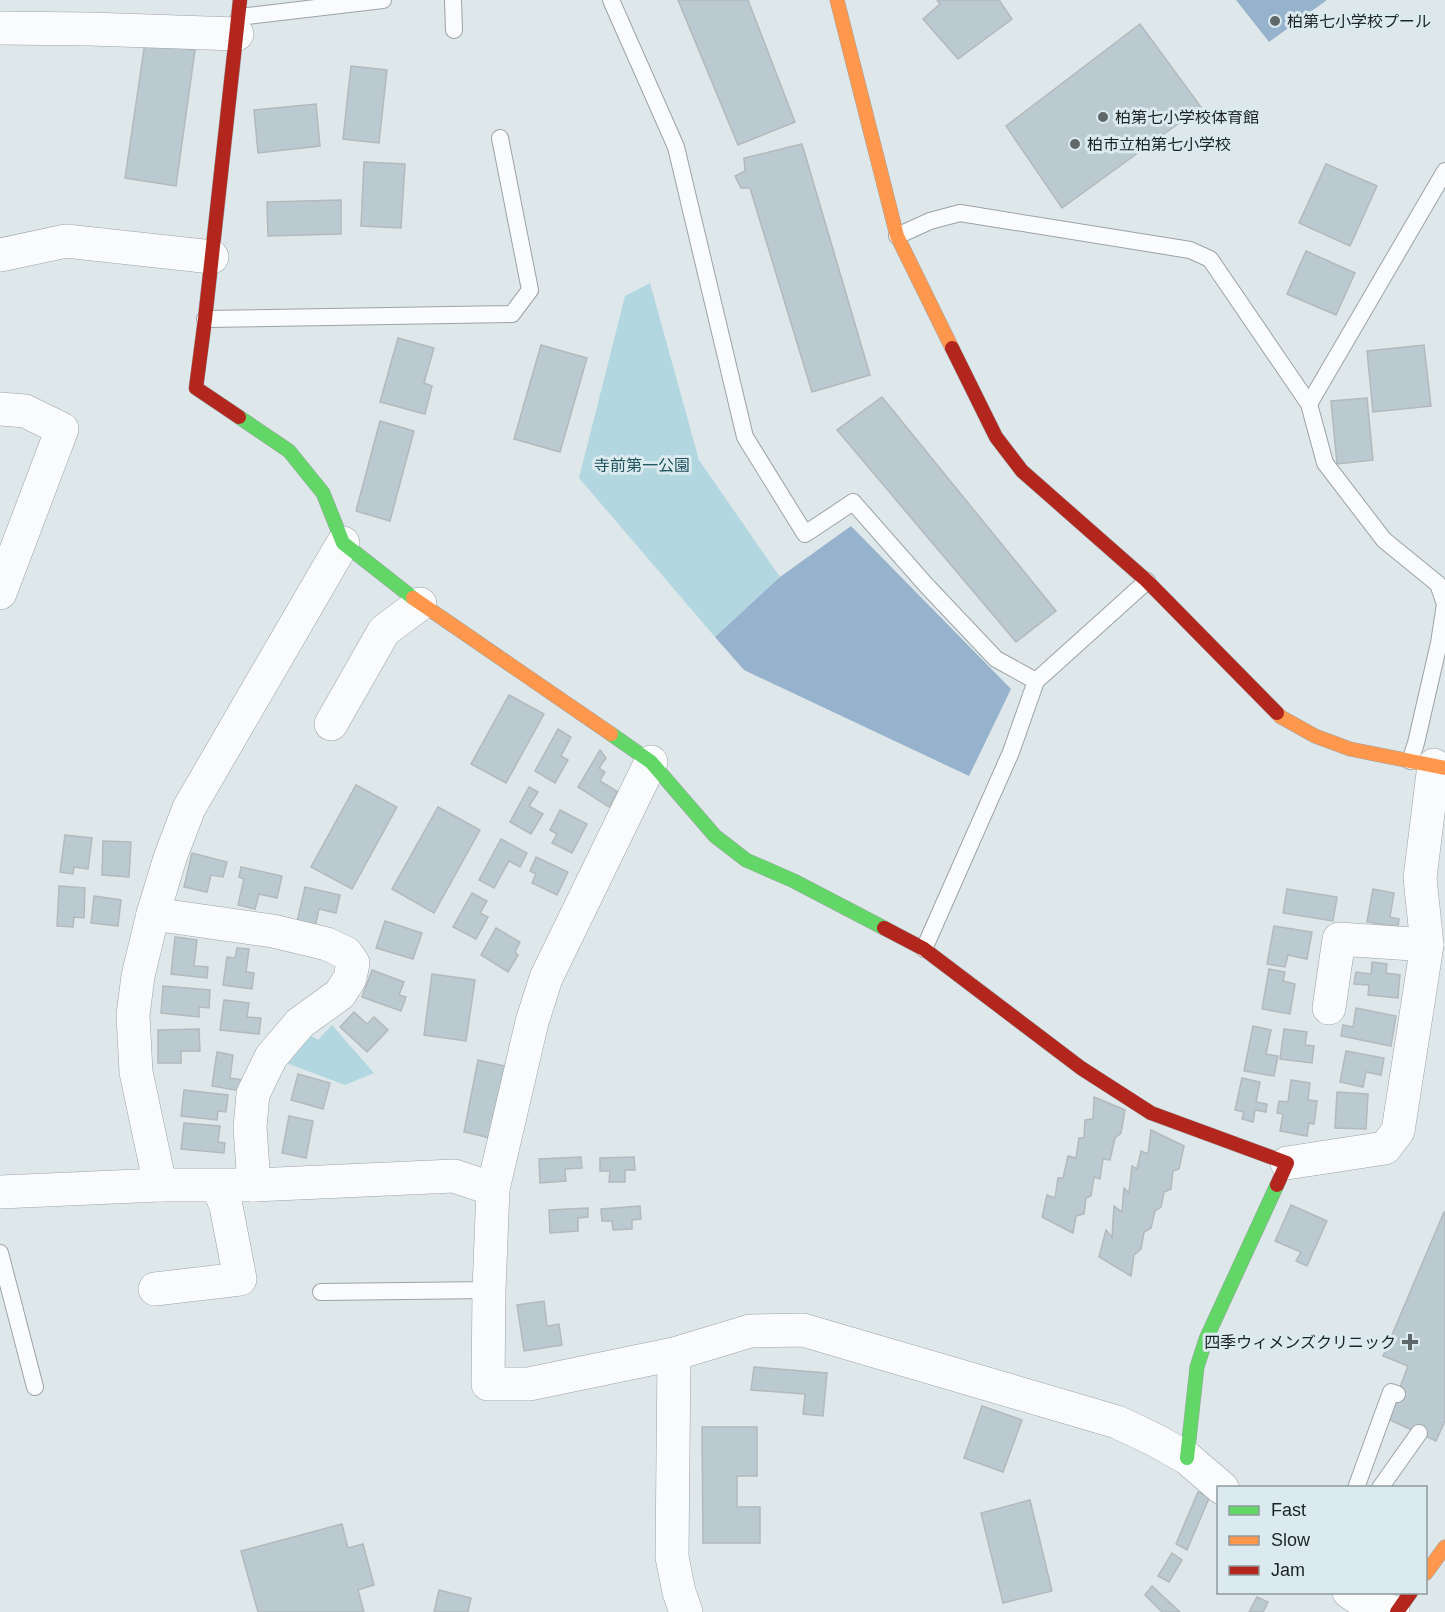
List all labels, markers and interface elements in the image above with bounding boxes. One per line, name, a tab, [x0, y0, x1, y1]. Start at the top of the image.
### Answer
place label: 柏第七小学校プール	[1287, 13, 1431, 30]
marker: 柏第七小学校プール	[1268, 14, 1282, 28]
place label: 柏第七小学校体育館	[1115, 109, 1259, 126]
marker: 柏第七小学校体育館	[1096, 110, 1110, 124]
place label: 柏市立柏第七小学校	[1087, 136, 1231, 153]
marker: 柏市立柏第七小学校	[1068, 137, 1082, 151]
park label: 寺前第一公園	[594, 457, 690, 474]
marker: 四季ウィメンズクリニック	[1401, 1333, 1419, 1351]
place label: 四季ウィメンズクリニック	[1204, 1334, 1396, 1351]
legend	[1217, 1486, 1427, 1594]
text: Fast	[1271, 1500, 1306, 1520]
text: Slow	[1271, 1530, 1311, 1550]
text: Jam	[1271, 1560, 1305, 1580]

